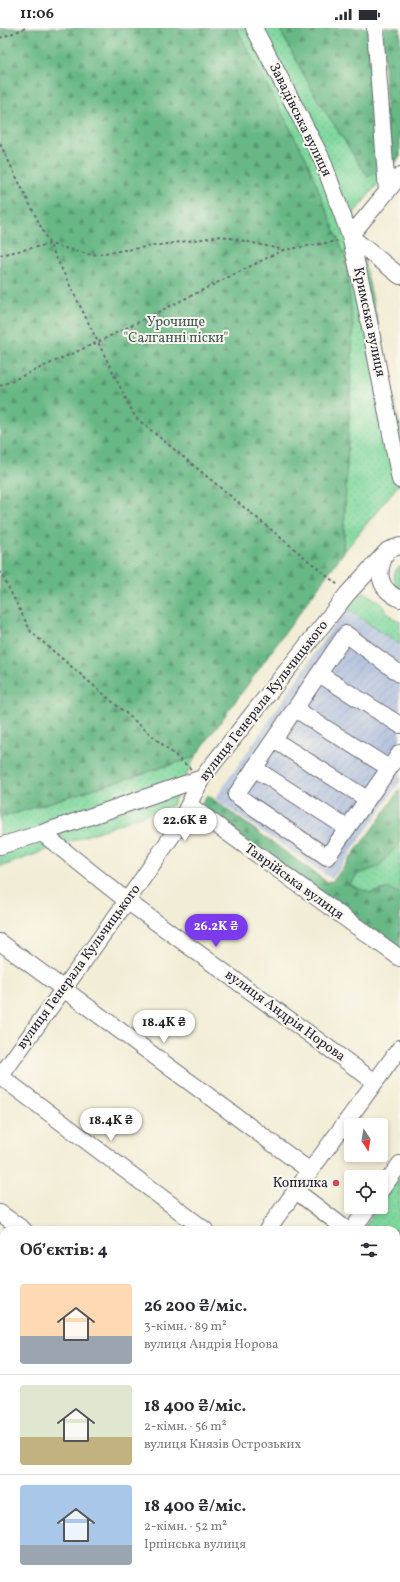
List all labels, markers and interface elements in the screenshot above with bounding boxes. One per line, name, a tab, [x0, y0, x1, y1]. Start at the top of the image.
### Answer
text: 11:06	[20, 4, 54, 25]
street label: Завадівська вулиця	[264, 60, 336, 180]
street label: Кримська вулиця	[348, 265, 390, 379]
park label: Урочище "Салганні піски"	[124, 313, 228, 348]
street label: вулиця Генерала Кульчицького	[195, 617, 333, 785]
pin: 22.6K ₴	[148, 808, 222, 842]
text: 22.6K ₴	[163, 812, 207, 830]
street label: Таврійська вулиця	[241, 840, 347, 924]
street label: вулиця Генерала Кульчицького	[13, 881, 145, 1053]
pin: 26.2K ₴	[179, 914, 253, 948]
text: 26.2K ₴	[194, 918, 238, 936]
street label: вулиця Андрія Норова	[221, 966, 349, 1066]
pin: 18.4K ₴	[127, 1010, 201, 1044]
text: 18.4K ₴	[142, 1014, 186, 1032]
pin: 18.4K ₴	[74, 1108, 148, 1142]
text: 18.4K ₴	[89, 1112, 133, 1130]
north arrow	[344, 1118, 388, 1162]
map controls	[344, 1118, 388, 1214]
button: locate	[344, 1170, 388, 1214]
place label: Копилка	[273, 1174, 328, 1193]
marker: Копилка	[331, 1178, 341, 1188]
text: Об’єктів: 4	[20, 1239, 108, 1262]
icon: filters	[358, 1239, 380, 1261]
text: 26 200 ₴/міс.	[144, 1295, 247, 1318]
icon: home	[52, 1300, 100, 1348]
text: 3-кімн. · 89 m²	[144, 1318, 227, 1336]
text: вулиця Андрія Норова	[144, 1336, 278, 1354]
text: 18 400 ₴/міс.	[144, 1395, 246, 1418]
icon: home	[52, 1401, 100, 1449]
text: 2-кімн. · 56 m²	[144, 1418, 227, 1436]
text: вулиця Князів Острозьких	[144, 1436, 301, 1454]
text: 18 400 ₴/міс.	[144, 1495, 246, 1518]
icon: home	[52, 1501, 100, 1549]
text: 2-кімн. · 52 m²	[144, 1518, 227, 1536]
text: Ірпінська вулиця	[144, 1536, 246, 1554]

